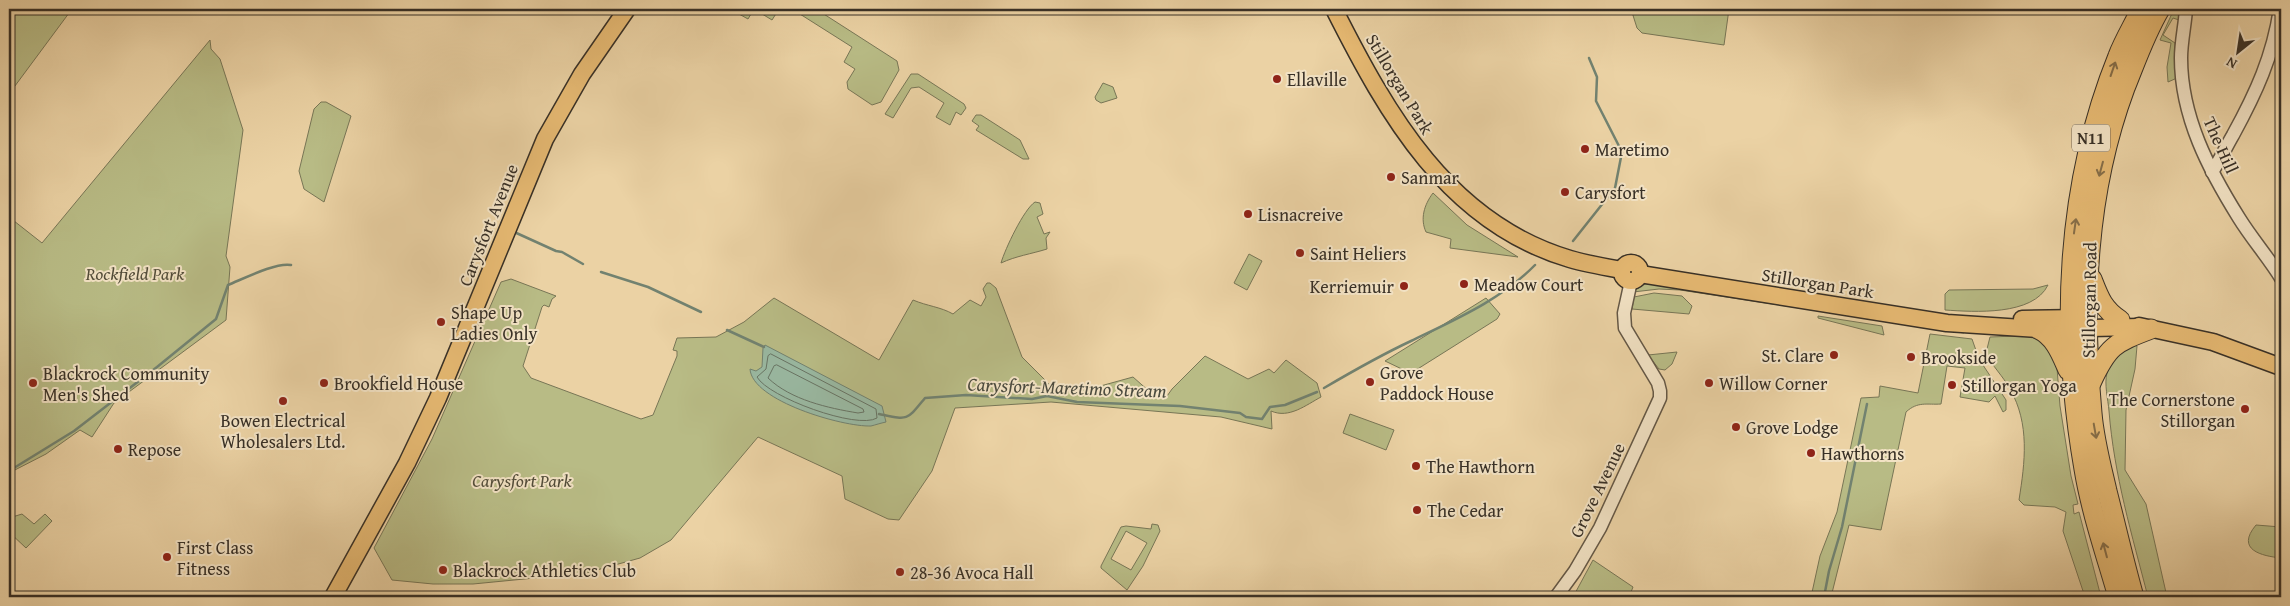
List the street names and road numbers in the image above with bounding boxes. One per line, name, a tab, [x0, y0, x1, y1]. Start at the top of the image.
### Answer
street label: Stillorgan Park	[1359, 29, 1441, 140]
street label: The Hill	[2197, 112, 2245, 178]
road number: N11	[2072, 125, 2110, 152]
street label: Carysfort Avenue	[451, 160, 525, 290]
street label: Stillorgan Road	[2074, 241, 2104, 358]
street label: Stillorgan Park	[1760, 261, 1877, 305]
street label: Grove Avenue	[1562, 438, 1632, 542]

